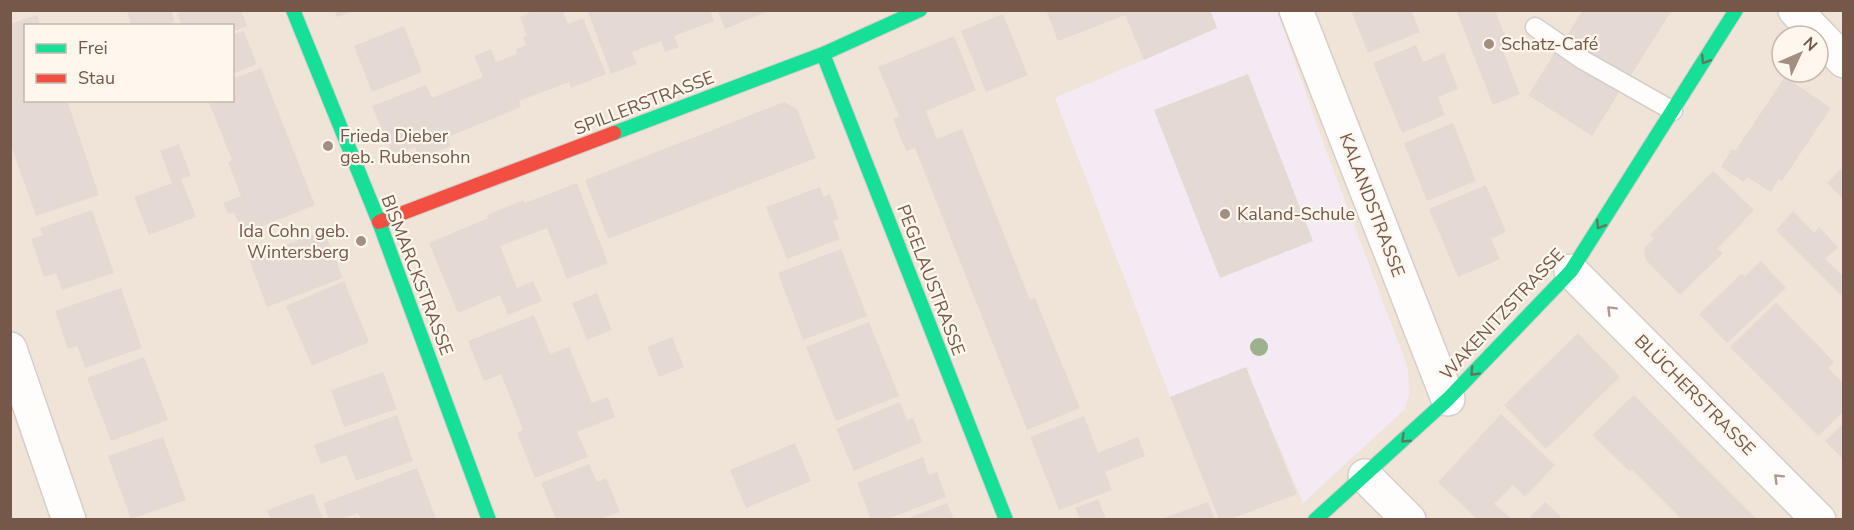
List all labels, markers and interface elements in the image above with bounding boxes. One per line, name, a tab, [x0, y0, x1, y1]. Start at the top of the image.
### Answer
legend	[24, 24, 234, 102]
north arrow	[1770, 24, 1830, 84]
place label: Schatz-Café	[1501, 32, 1598, 56]
text: N	[1798, 32, 1822, 56]
text: Frei	[78, 36, 108, 60]
marker: Schatz-Café	[1482, 37, 1496, 51]
one-way arrow	[1700, 54, 1712, 64]
street label: SPILLERSTRASSE	[570, 65, 718, 141]
text: Stau	[78, 66, 115, 90]
place label: Frieda Dieber geb. Rubensohn	[340, 124, 471, 169]
street label: KALANDSTRASSE	[1334, 130, 1410, 280]
marker: Frieda Dieber geb. Rubensohn	[321, 139, 335, 153]
street label: BISMARCKSTRASSE	[375, 191, 459, 359]
street label: PEGELAUSTRASSE	[891, 201, 971, 359]
place label: Kaland-Schule	[1237, 202, 1355, 226]
marker: Kaland-Schule	[1218, 207, 1232, 221]
place label: Ida Cohn geb. Wintersberg	[239, 219, 349, 264]
one-way arrow	[1596, 219, 1608, 229]
marker: Ida Cohn geb. Wintersberg	[354, 234, 368, 248]
street label: WAKENITZSTRASSE	[1435, 243, 1569, 385]
one-way arrow	[1607, 307, 1618, 318]
street label: BLÜCHERSTRASSE	[1629, 329, 1761, 461]
one-way arrow	[1470, 365, 1481, 376]
one-way arrow	[1402, 432, 1412, 443]
one-way arrow	[1774, 474, 1785, 485]

